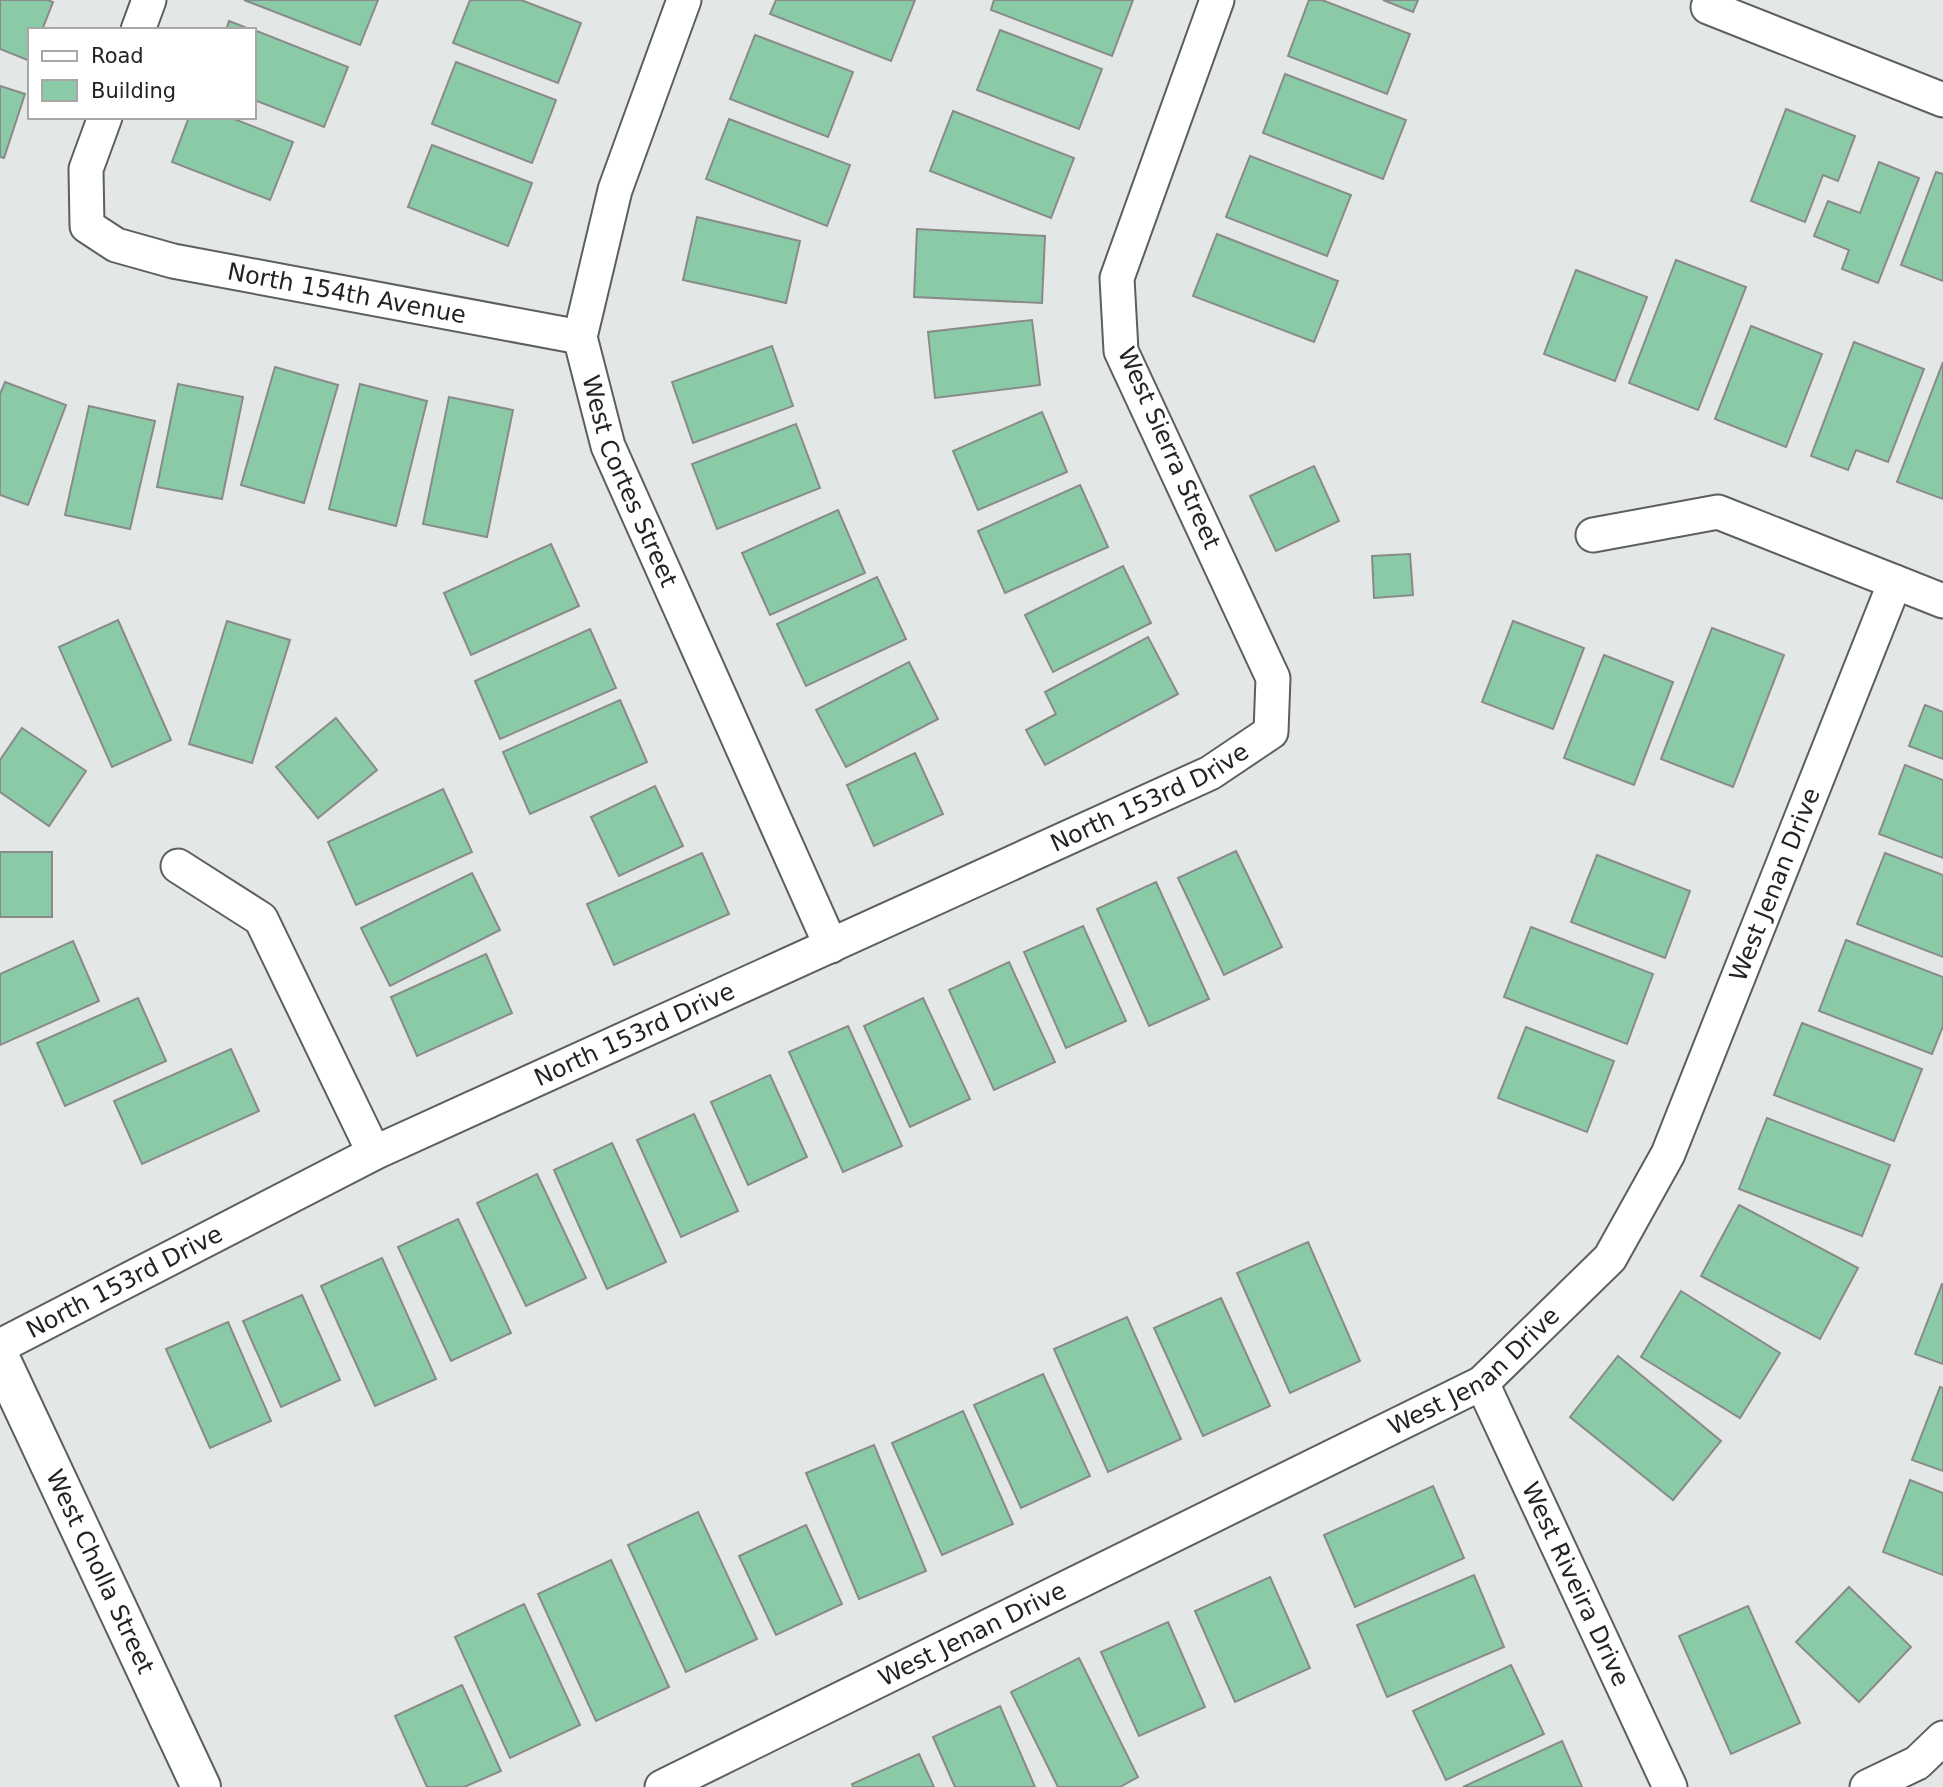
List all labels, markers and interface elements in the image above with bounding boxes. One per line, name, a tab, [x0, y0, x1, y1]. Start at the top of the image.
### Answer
legend	[28, 28, 256, 119]
text: Road	[91, 44, 144, 68]
text: Building	[91, 79, 176, 103]
street label: North 154th Avenue	[225, 257, 468, 329]
street label: West Sierra Street	[1112, 343, 1226, 553]
street label: West Cortes Street	[576, 372, 683, 591]
street label: North 153rd Drive	[1046, 737, 1254, 858]
street label: West Jenan Drive	[1724, 784, 1826, 985]
street label: North 153rd Drive	[530, 977, 739, 1092]
street label: North 153rd Drive	[22, 1220, 227, 1344]
street label: West Jenan Drive	[1384, 1301, 1565, 1441]
street label: West Cholla Street	[40, 1465, 160, 1678]
street label: West Riveira Drive	[1516, 1478, 1635, 1691]
street label: West Jenan Drive	[874, 1576, 1071, 1692]

